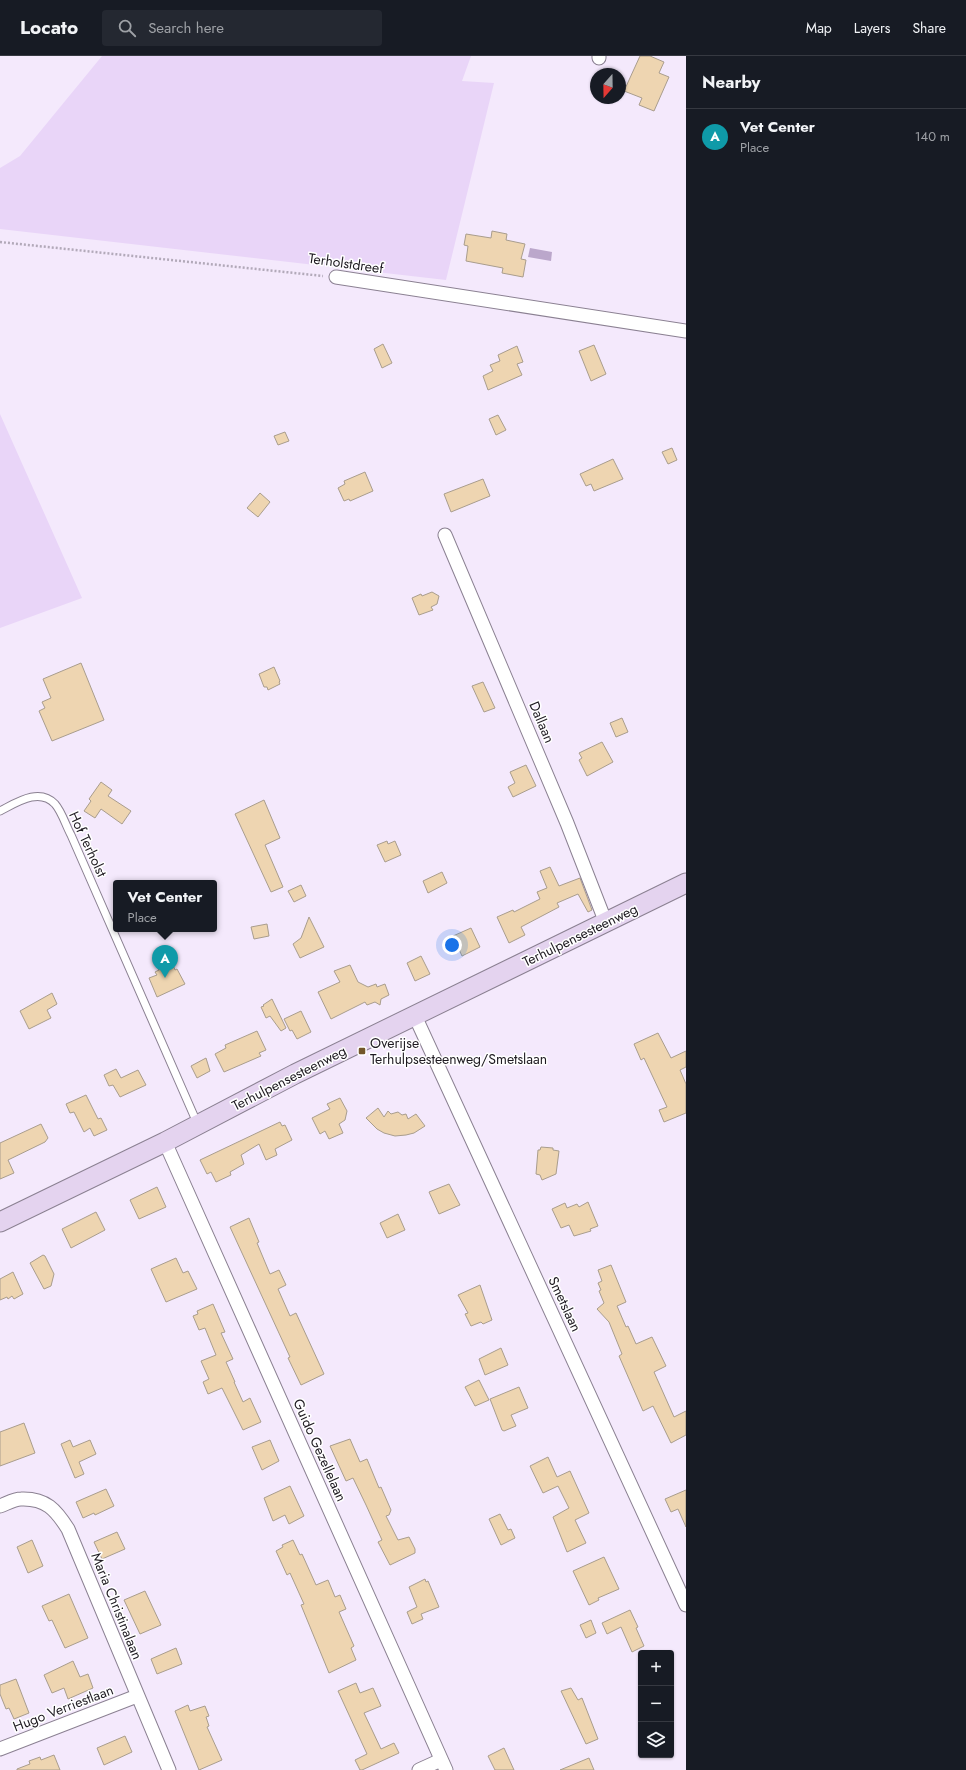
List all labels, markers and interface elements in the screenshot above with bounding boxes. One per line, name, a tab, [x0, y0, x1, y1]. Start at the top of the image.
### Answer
search box	[102, 10, 382, 46]
text: Locato	[20, 14, 78, 41]
icon: search	[116, 17, 138, 39]
text: Search here	[148, 17, 224, 39]
text: Map	[806, 18, 832, 38]
text: Layers	[854, 18, 890, 38]
text: Share	[912, 18, 946, 38]
north arrow	[590, 68, 626, 104]
text: Nearby	[702, 70, 760, 94]
text: Vet Center	[740, 116, 815, 138]
text: A	[710, 127, 720, 146]
text: 140 m	[915, 127, 950, 146]
text: Place	[740, 138, 769, 157]
street label: Terholstdreef	[307, 248, 386, 278]
street label: Dallaan	[524, 698, 560, 746]
street label: Hof Terholst	[64, 808, 112, 881]
popup	[113, 880, 217, 932]
text: Vet Center	[128, 886, 202, 908]
street label: Terhulpensesteenweg	[519, 898, 641, 972]
text: Place	[128, 908, 157, 927]
your location	[442, 935, 462, 955]
pin: A	[152, 945, 178, 978]
place label: Overijse Terhulpsesteenweg/Smetslaan	[370, 1033, 547, 1069]
street label: Terhulpensesteenweg	[228, 1041, 350, 1115]
marker: Overijse Terhulpsesteenweg/Smetslaan	[357, 1046, 367, 1056]
street label: Smetslaan	[544, 1273, 586, 1335]
street label: Guido Gezellelaan	[288, 1395, 352, 1505]
street label: Maria Christinalaan	[86, 1550, 148, 1662]
map controls	[638, 1650, 674, 1758]
button: +	[638, 1650, 674, 1686]
street label: Hugo Verriestlaan	[10, 1680, 116, 1736]
button: −	[638, 1686, 674, 1722]
button: layers	[638, 1722, 674, 1758]

